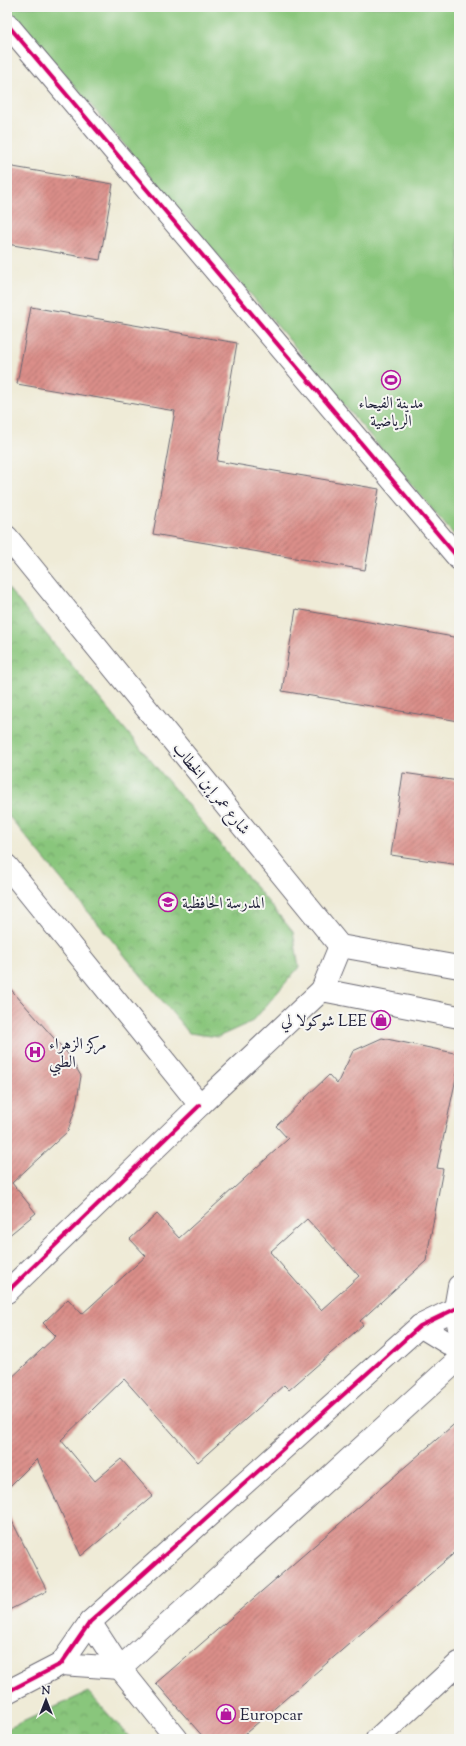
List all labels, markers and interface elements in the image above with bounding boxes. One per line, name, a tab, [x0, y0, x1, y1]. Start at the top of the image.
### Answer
sports icon: مدينة الفيحاء الرياضية	[380, 369, 402, 391]
place label: مدينة الفيحاء الرياضية	[358, 393, 424, 434]
street label: شارع عمر إبن الخطاب	[166, 739, 254, 840]
school or university icon: المدرسة الحافظية	[157, 891, 179, 913]
place label: المدرسة الحافظية	[182, 893, 264, 916]
shop icon: شوكولا لي LEE	[370, 1009, 392, 1031]
place label: شوكولا لي LEE	[281, 1011, 367, 1034]
place label: مركز الزهراء الطبي	[49, 1034, 107, 1077]
hospital icon: مركز الزهراء الطبي	[24, 1041, 46, 1063]
north arrow	[26, 1680, 66, 1720]
text: N	[41, 1683, 51, 1699]
shop icon: Europcar	[215, 1703, 237, 1725]
place label: Europcar	[240, 1705, 303, 1728]

